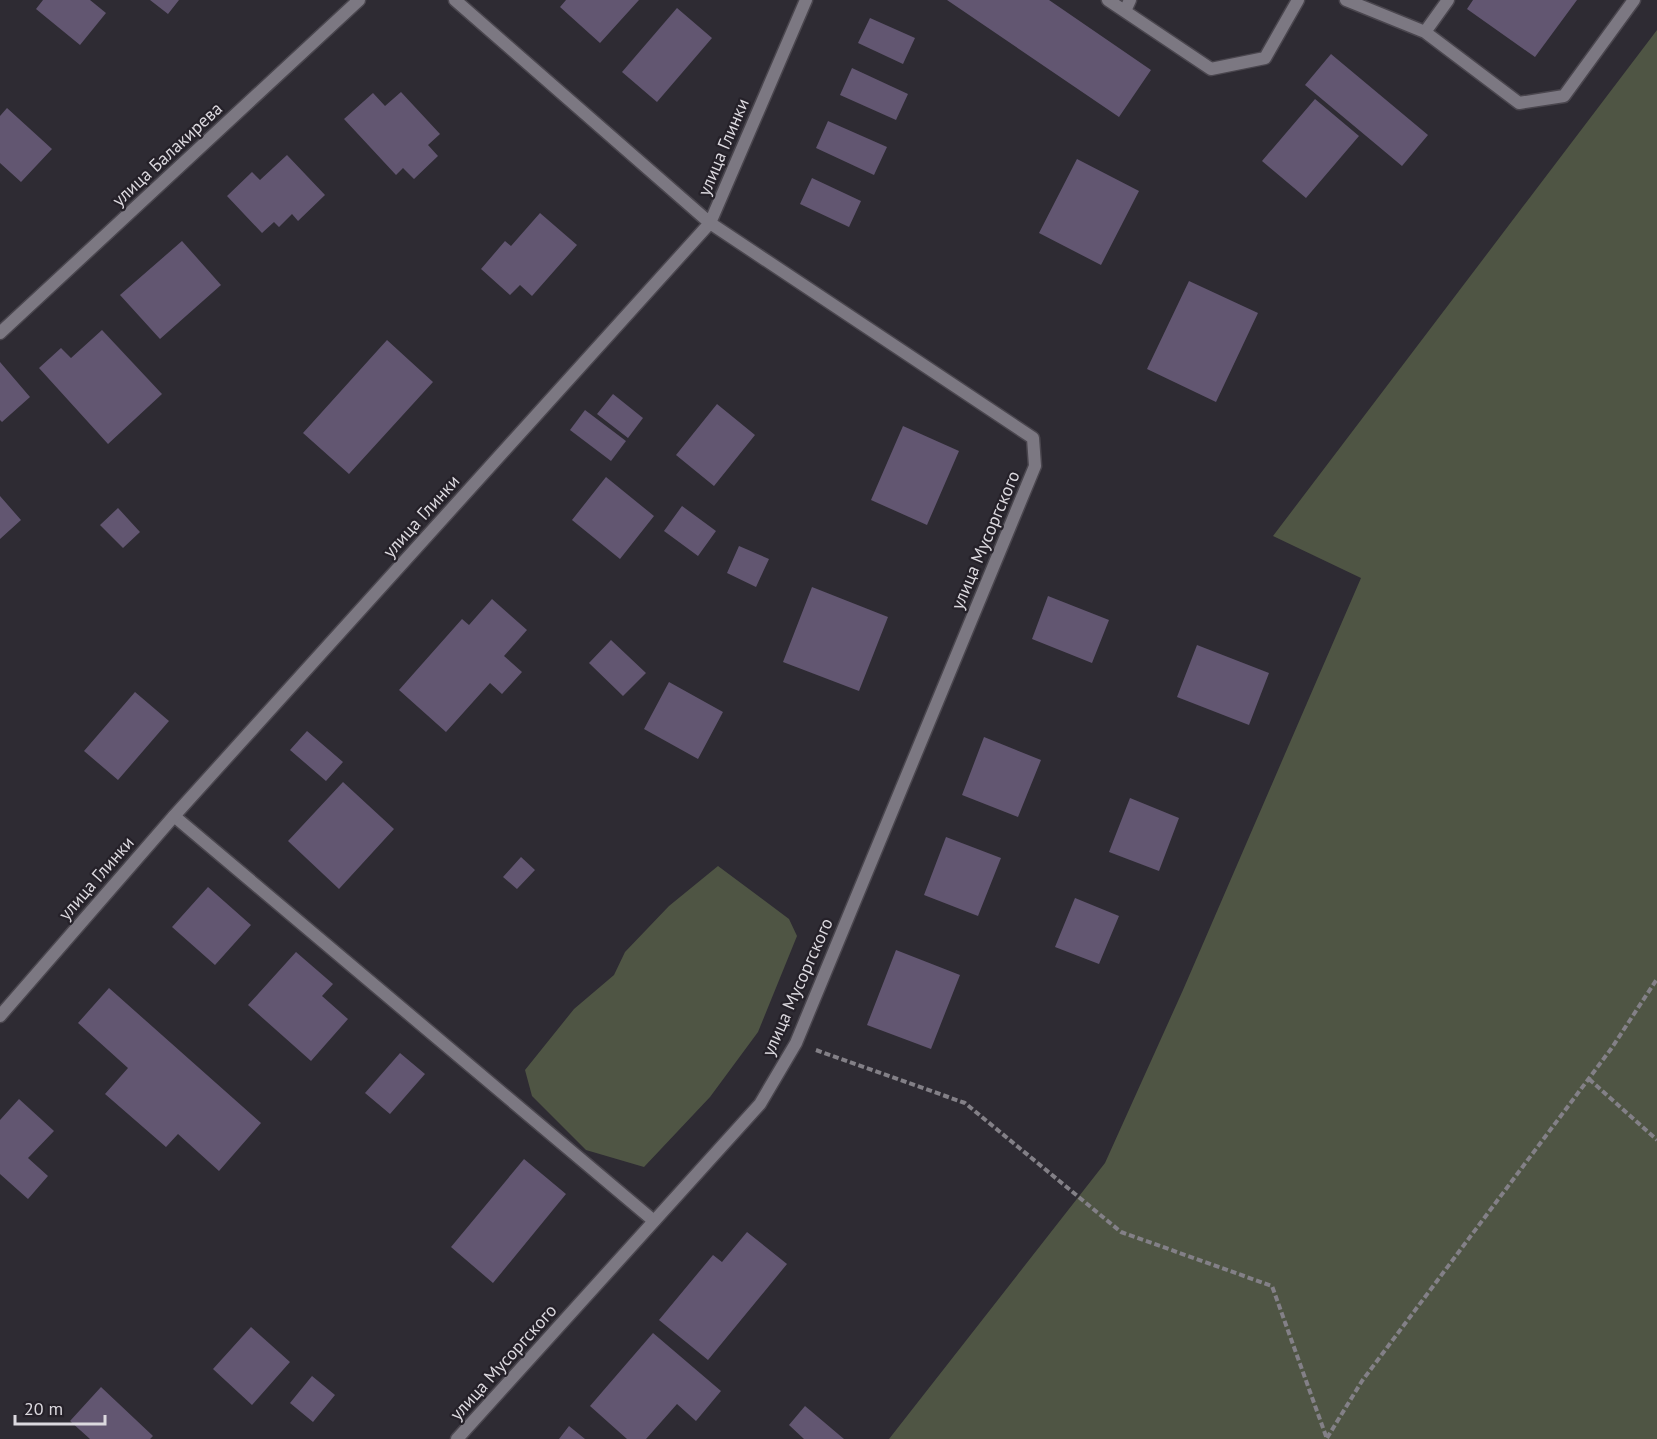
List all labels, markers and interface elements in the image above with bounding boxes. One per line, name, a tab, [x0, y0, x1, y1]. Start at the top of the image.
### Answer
street label: улица Глинки	[692, 95, 754, 199]
street label: улица Балакирева	[107, 97, 227, 211]
street label: улица Мусоргского	[945, 467, 1025, 613]
street label: улица Глинки	[378, 470, 464, 562]
street label: улица Глинки	[53, 831, 139, 925]
street label: улица Мусоргского	[756, 914, 838, 1060]
street label: улица Мусоргского	[445, 1299, 561, 1425]
scale bar	[15, 1388, 105, 1426]
text: 20 m	[24, 1397, 63, 1420]

